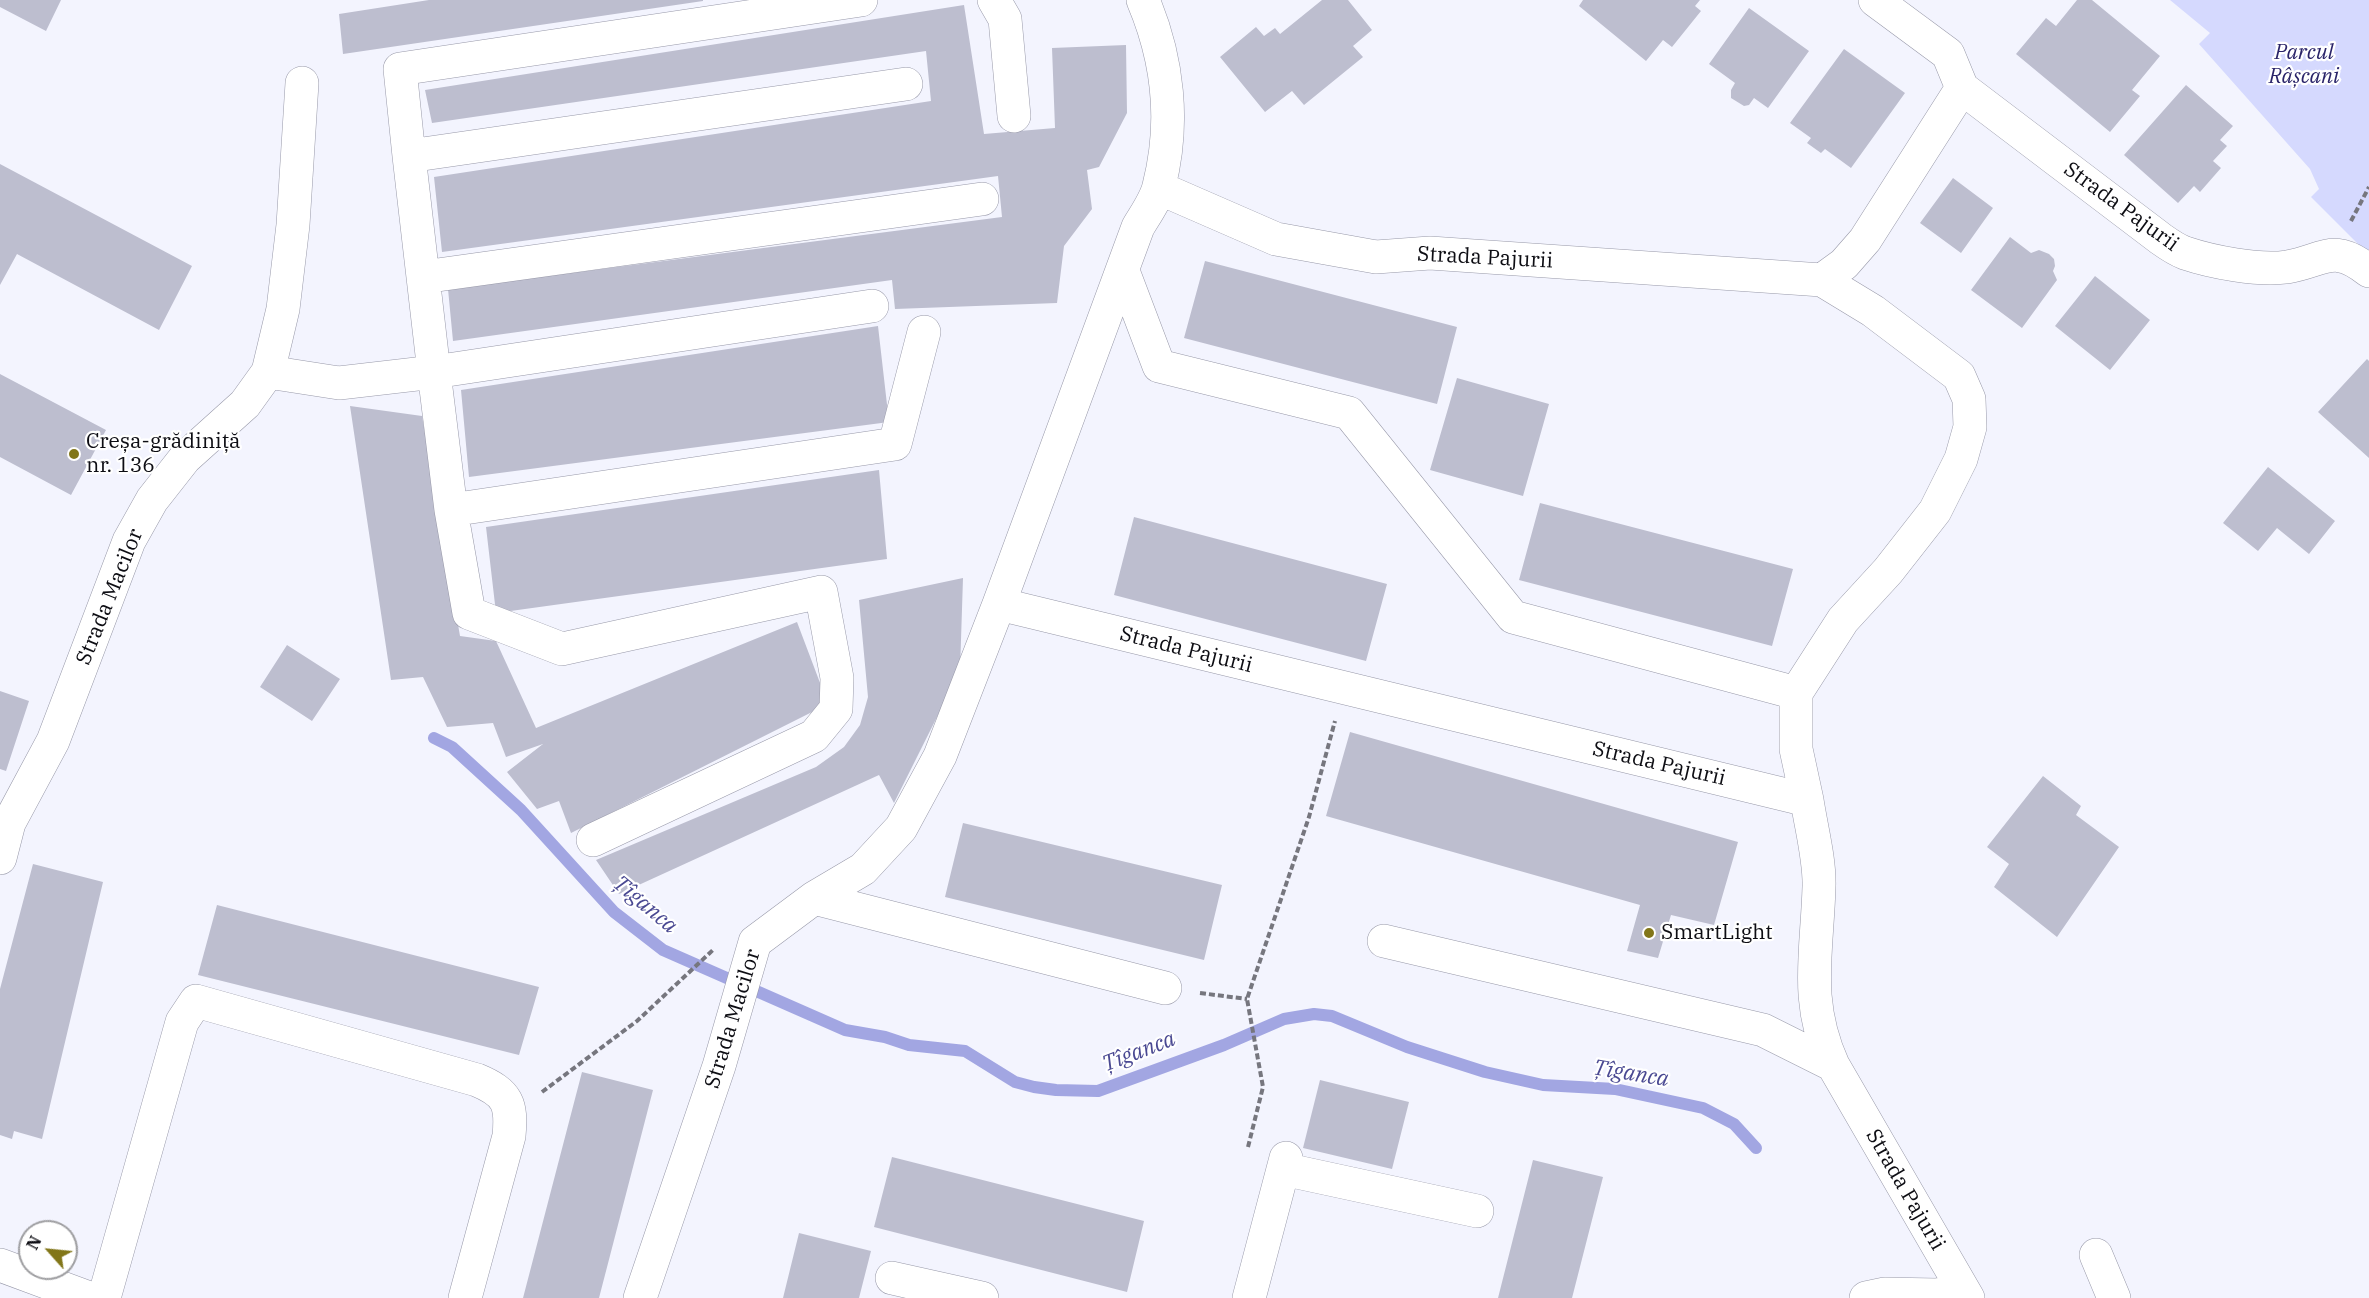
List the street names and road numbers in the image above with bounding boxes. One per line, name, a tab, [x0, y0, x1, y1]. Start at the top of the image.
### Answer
street label: Strada Pajurii	[2059, 157, 2183, 257]
street label: Strada Pajurii	[1417, 242, 1553, 274]
street label: Strada Macilor	[71, 525, 149, 669]
street label: Strada Pajurii	[1117, 621, 1255, 679]
street label: Strada Pajurii	[1590, 736, 1728, 792]
street label: Strada Macilor	[700, 946, 766, 1092]
street label: Strada Pajurii	[1860, 1125, 1950, 1255]

